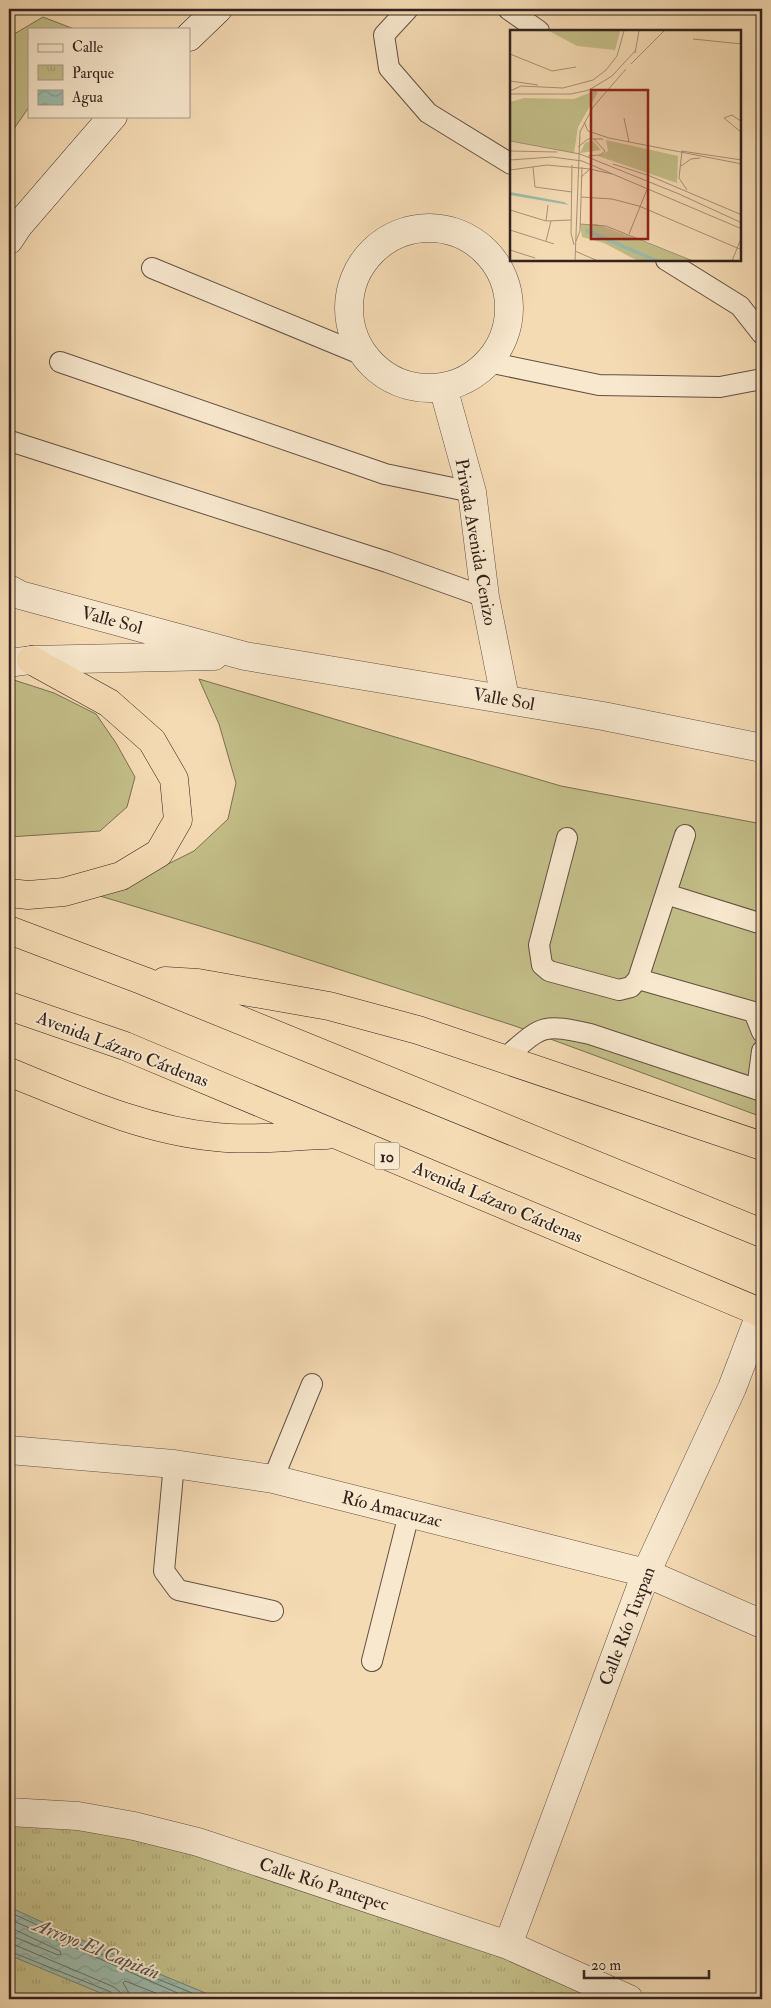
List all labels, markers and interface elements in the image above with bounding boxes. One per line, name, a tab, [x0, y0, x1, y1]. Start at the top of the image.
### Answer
legend	[28, 28, 190, 118]
inset map	[510, 30, 741, 261]
text: Calle	[72, 38, 103, 57]
text: Parque	[72, 64, 114, 83]
text: Agua	[71, 88, 104, 107]
street label: Privada Avenida Cenizo	[449, 457, 502, 628]
street label: Valle Sol	[79, 601, 145, 640]
street label: Valle Sol	[471, 683, 537, 716]
street label: Avenida Lázaro Cárdenas	[33, 1006, 212, 1093]
road number: 10	[374, 1142, 400, 1170]
street label: Avenida Lázaro Cárdenas	[409, 1156, 586, 1249]
street label: Río Amacuzac	[339, 1486, 445, 1533]
street label: Calle Río Tuxpan	[594, 1563, 661, 1689]
street label: Calle Río Pantepec	[256, 1853, 392, 1916]
water label: Arroyo El Capitán	[28, 1912, 163, 1985]
scale bar	[584, 1948, 708, 1980]
text: 20 m	[591, 1956, 621, 1975]

